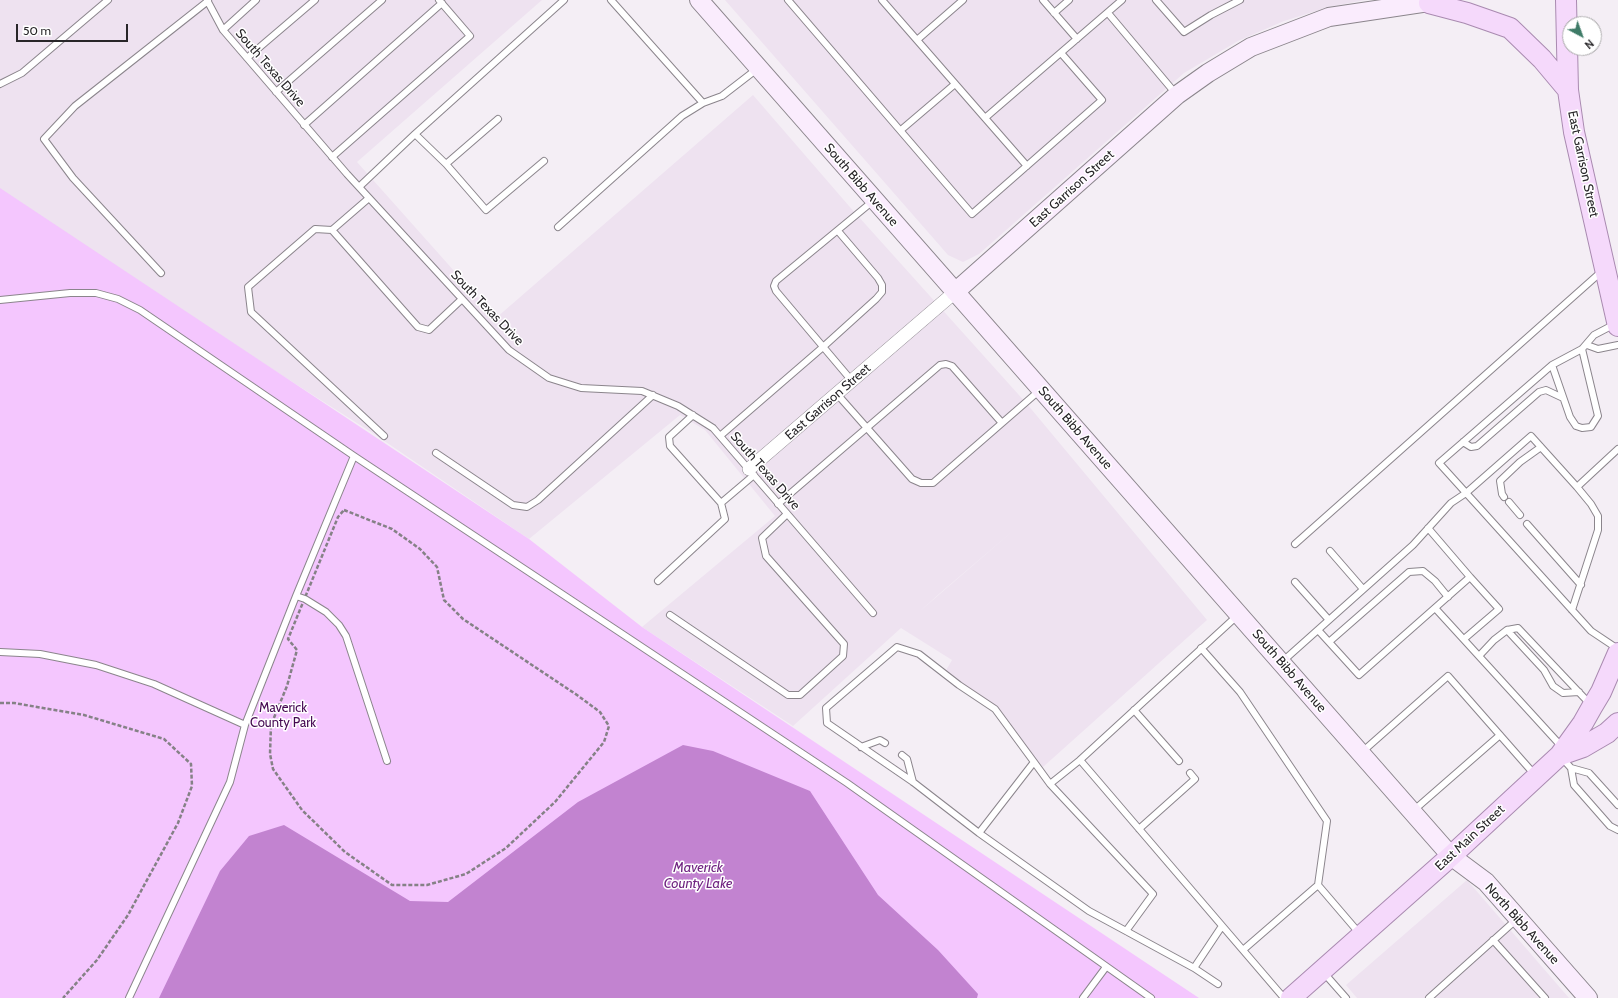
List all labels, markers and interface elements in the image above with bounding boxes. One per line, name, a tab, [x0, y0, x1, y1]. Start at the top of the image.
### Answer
scale bar	[18, 16, 130, 42]
north arrow	[1562, 16, 1602, 56]
text: 50 m	[23, 23, 51, 38]
street label: South Texas Drive	[232, 26, 308, 110]
text: N	[1582, 36, 1597, 52]
street label: East Garrison Street	[1564, 109, 1602, 219]
street label: South Bibb Avenue	[821, 140, 901, 230]
street label: East Garrison Street	[1027, 147, 1117, 231]
street label: South Texas Drive	[447, 267, 527, 349]
street label: East Garrison Street	[782, 361, 874, 443]
street label: South Bibb Avenue	[1035, 383, 1115, 473]
street label: South Texas Drive	[727, 429, 803, 513]
street label: South Bibb Avenue	[1249, 626, 1329, 716]
park label: Maverick County Park	[250, 700, 316, 731]
street label: East Main Street	[1432, 802, 1508, 874]
water label: Maverick County Lake	[664, 860, 732, 892]
street label: North Bibb Avenue	[1482, 880, 1562, 968]

